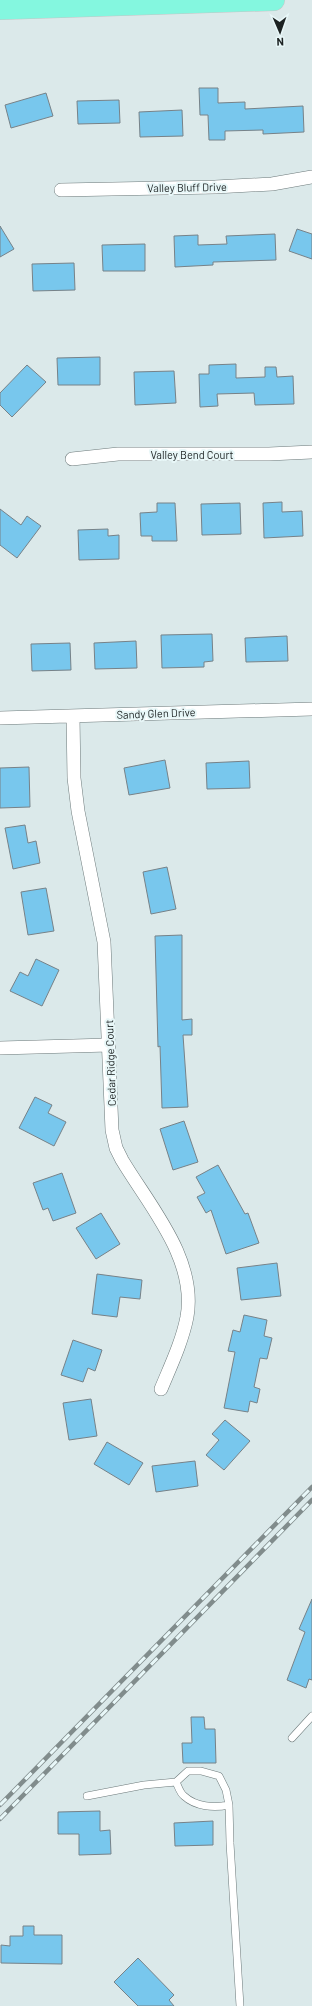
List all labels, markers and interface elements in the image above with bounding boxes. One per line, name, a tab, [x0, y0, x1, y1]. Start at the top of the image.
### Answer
north arrow	[260, 12, 300, 52]
text: N	[276, 36, 284, 49]
street label: Valley Bluff Drive	[147, 180, 227, 194]
street label: Valley Bend Court	[150, 448, 234, 461]
street label: Sandy Glen Drive	[116, 705, 196, 721]
street label: Cedar Ridge Court	[102, 1020, 118, 1106]

